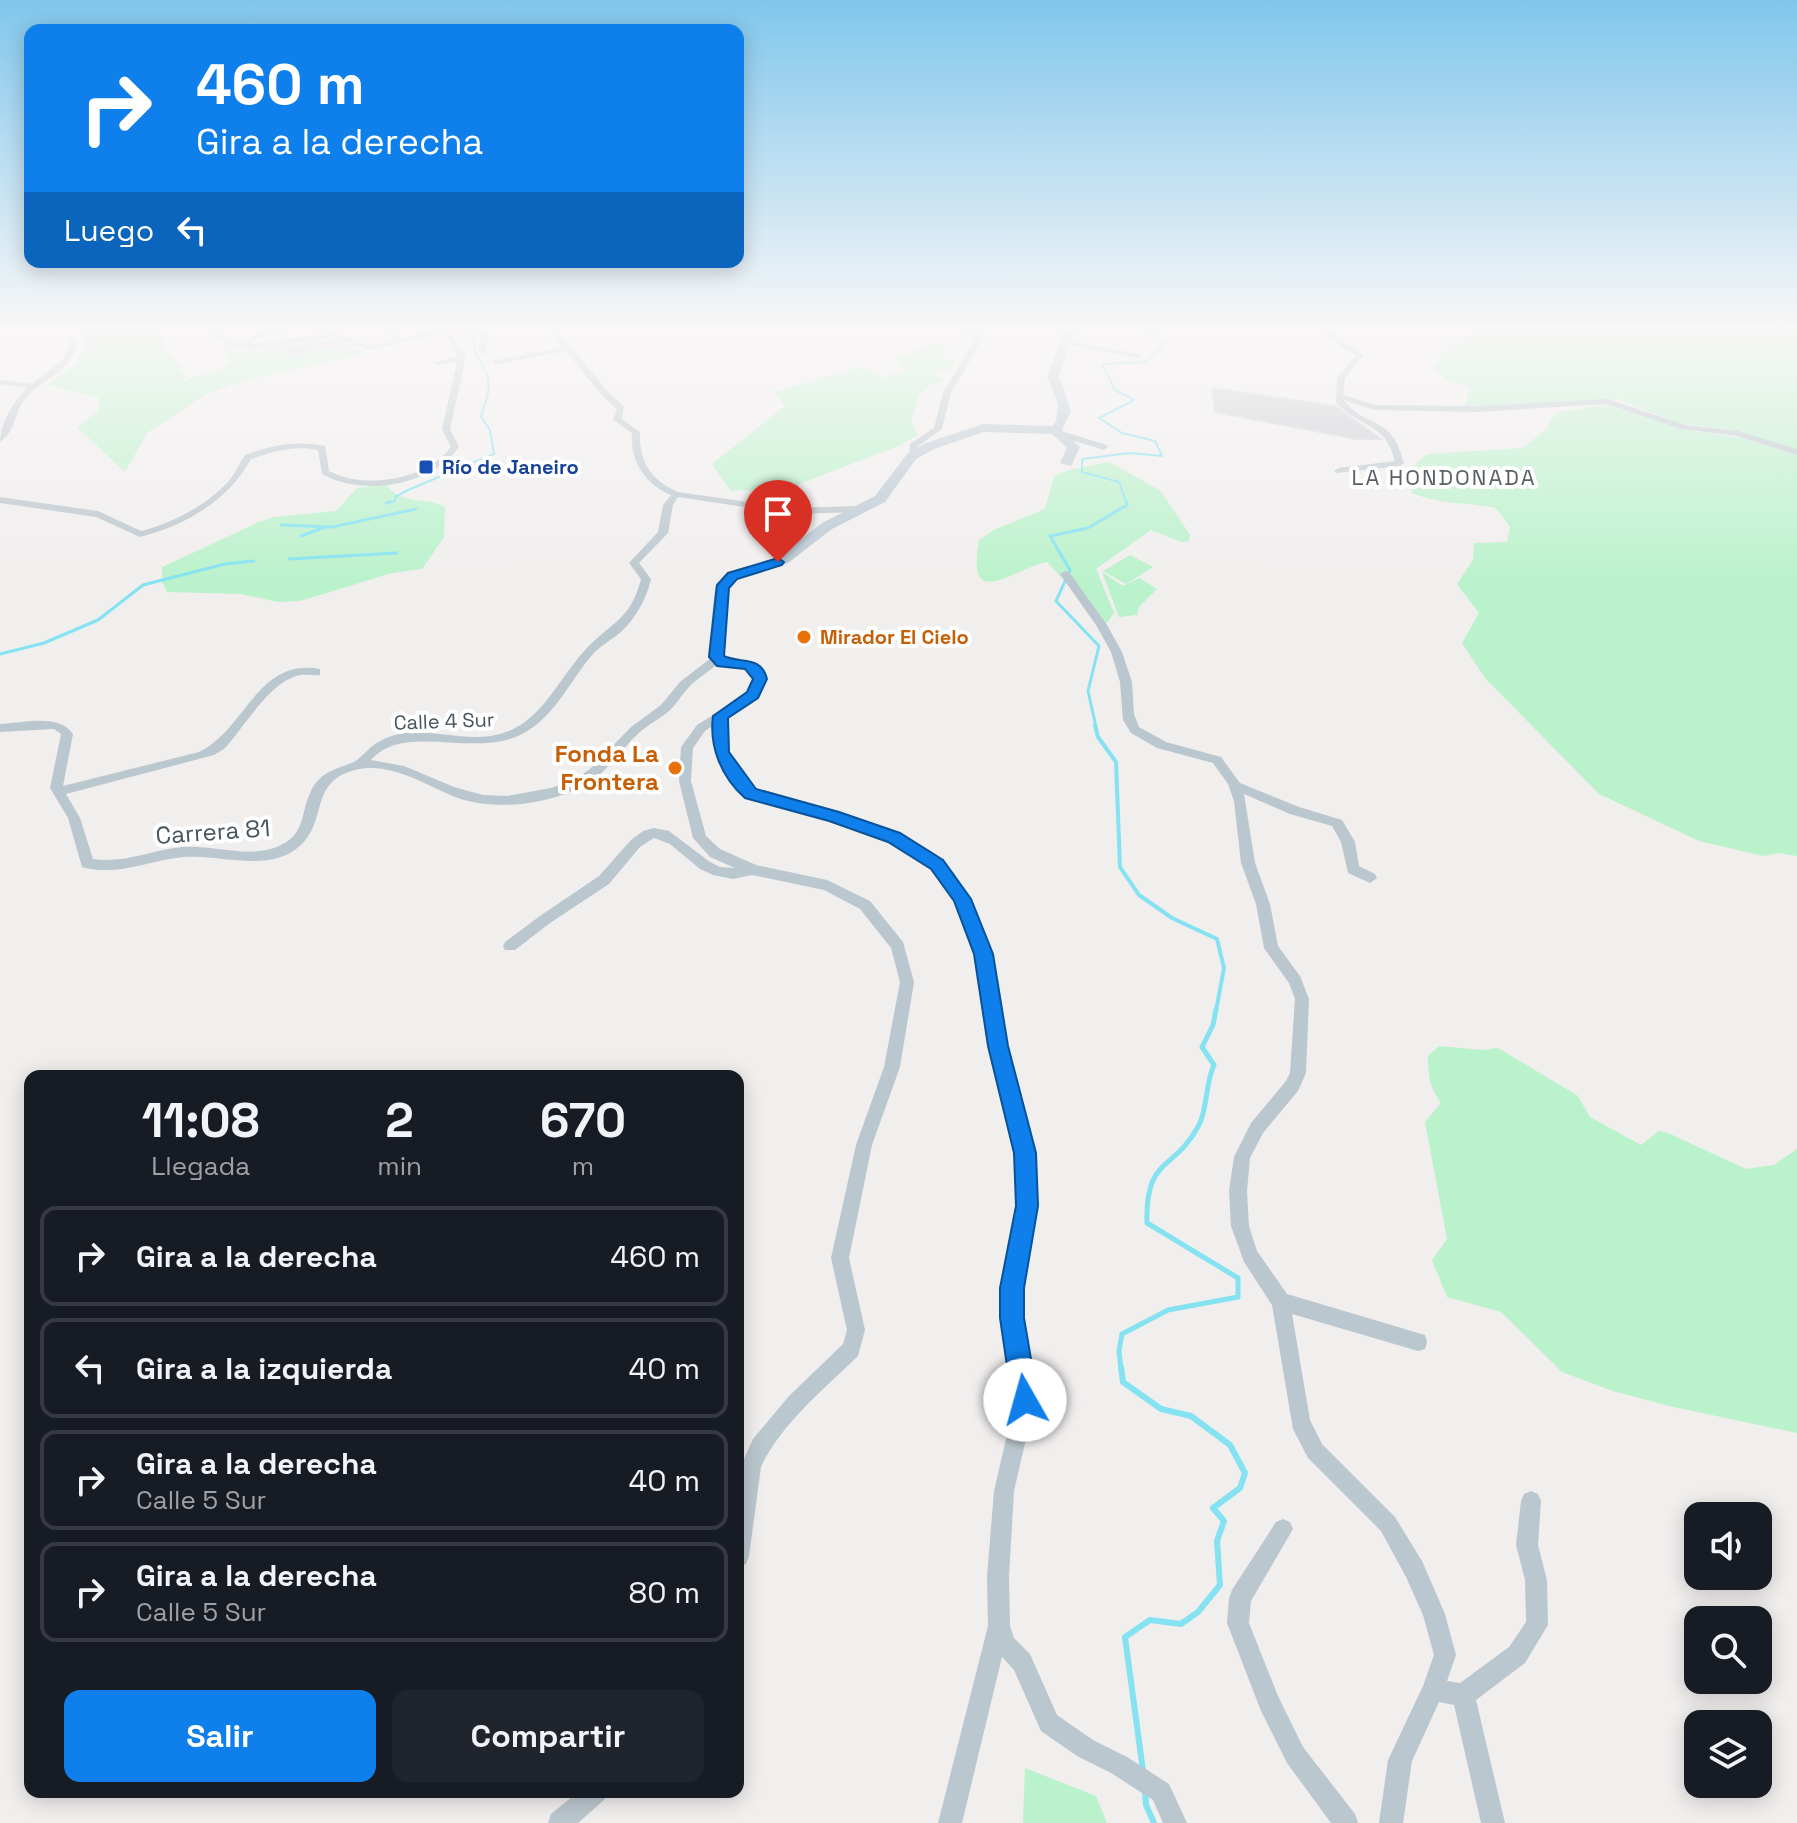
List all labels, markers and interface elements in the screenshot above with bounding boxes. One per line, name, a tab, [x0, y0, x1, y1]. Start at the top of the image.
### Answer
text: 460 m	[196, 49, 365, 120]
icon: right	[64, 56, 168, 160]
text: Gira a la derecha	[196, 119, 483, 165]
icon: left	[170, 208, 214, 252]
text: Luego	[64, 211, 154, 250]
place label: Río de Janeiro	[442, 454, 579, 480]
marker: Río de Janeiro	[417, 458, 435, 476]
district label: LA HONDONADA	[1352, 463, 1537, 491]
pin	[744, 480, 812, 562]
icon: arrive	[756, 492, 800, 536]
place label: Mirador El Cielo	[820, 624, 969, 650]
marker: Mirador El Cielo	[795, 628, 813, 646]
street label: Calle 4 Sur	[393, 706, 495, 736]
place label: Fonda La Frontera	[555, 738, 659, 797]
marker: Fonda La Frontera	[666, 759, 684, 777]
street label: Carrera 81	[155, 812, 271, 851]
text: 11:08	[142, 1090, 259, 1151]
text: 2	[385, 1090, 414, 1151]
text: 670	[540, 1090, 626, 1151]
text: Llegada	[151, 1149, 250, 1183]
text: min	[377, 1149, 422, 1183]
text: m	[572, 1149, 594, 1183]
icon: right	[68, 1234, 112, 1278]
text: Gira a la derecha	[136, 1237, 377, 1276]
text: 460 m	[610, 1237, 700, 1276]
icon: left	[68, 1346, 112, 1390]
text: Gira a la izquierda	[136, 1349, 392, 1388]
text: 40 m	[629, 1349, 700, 1388]
position arrow	[983, 1358, 1067, 1442]
text: Gira a la derecha	[136, 1444, 377, 1483]
icon: right	[68, 1458, 112, 1502]
text: 40 m	[629, 1461, 700, 1500]
text: Calle 5 Sur	[136, 1483, 266, 1517]
map controls	[1684, 1502, 1772, 1798]
button: sound	[1684, 1502, 1772, 1590]
text: Gira a la derecha	[136, 1556, 377, 1595]
icon: right	[68, 1570, 112, 1614]
text: 80 m	[629, 1573, 700, 1612]
text: Calle 5 Sur	[136, 1595, 266, 1629]
button: search	[1684, 1606, 1772, 1694]
button: Salir	[64, 1690, 376, 1782]
button: Compartir	[392, 1690, 704, 1782]
button: layers	[1684, 1710, 1772, 1798]

